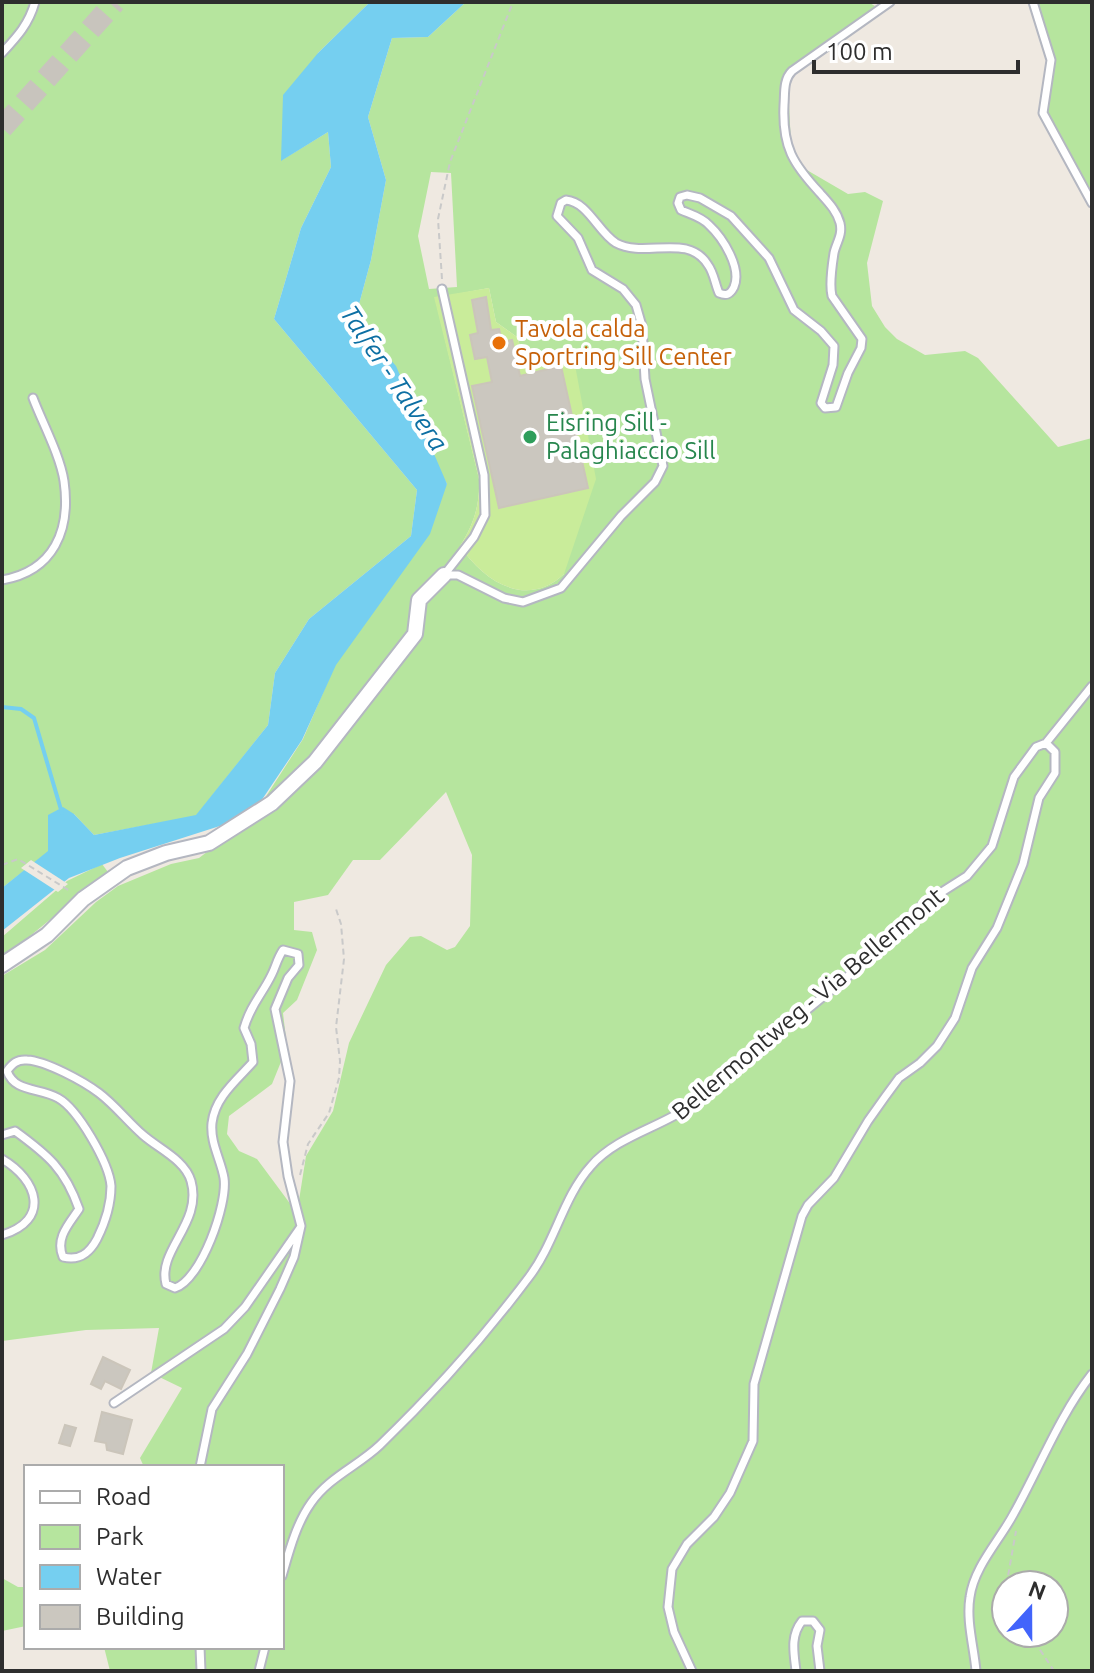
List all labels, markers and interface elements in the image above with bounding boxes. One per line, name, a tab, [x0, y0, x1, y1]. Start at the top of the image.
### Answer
scale bar	[814, 24, 1018, 74]
text: 100 m	[826, 38, 893, 65]
water label: Talfer - Talvera	[335, 300, 454, 456]
place label: Tavola calda Sportring Sill Center	[515, 315, 732, 370]
marker: Tavola calda Sportring Sill Center	[490, 334, 508, 352]
place label: Eisring Sill - Palaghiaccio Sill	[546, 409, 715, 464]
marker: Eisring Sill - Palaghiaccio Sill	[521, 428, 539, 446]
street label: Bellermontweg - Via Bellermont	[667, 882, 949, 1125]
legend	[24, 1465, 284, 1649]
text: Road	[96, 1483, 151, 1510]
text: Park	[96, 1523, 144, 1550]
text: Water	[96, 1563, 162, 1590]
north arrow	[990, 1569, 1070, 1649]
text: N	[1025, 1575, 1049, 1604]
text: Building	[96, 1603, 184, 1630]

